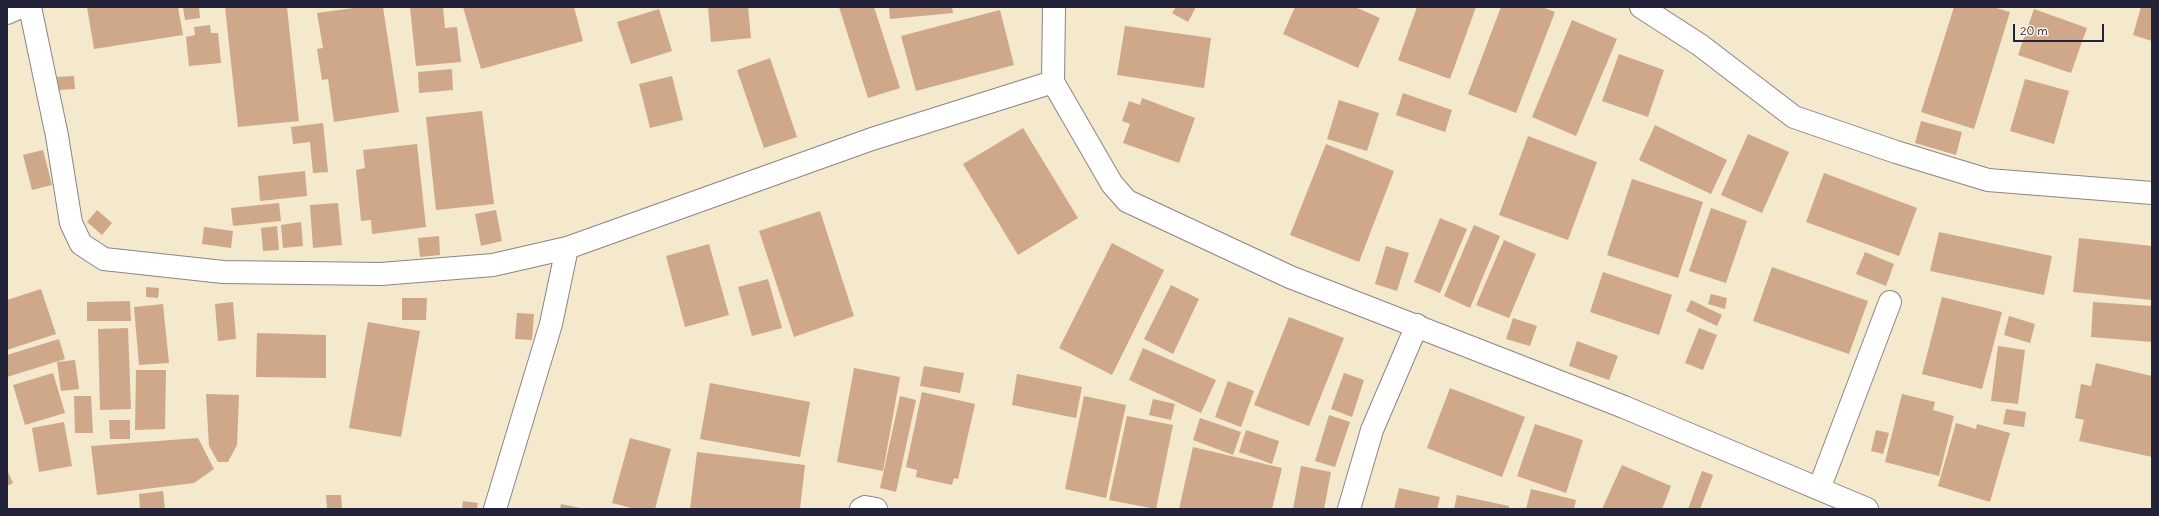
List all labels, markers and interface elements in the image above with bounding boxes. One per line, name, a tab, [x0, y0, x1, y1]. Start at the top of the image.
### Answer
scale bar	[2015, 16, 2106, 42]
text: 20 m	[2020, 23, 2048, 38]

